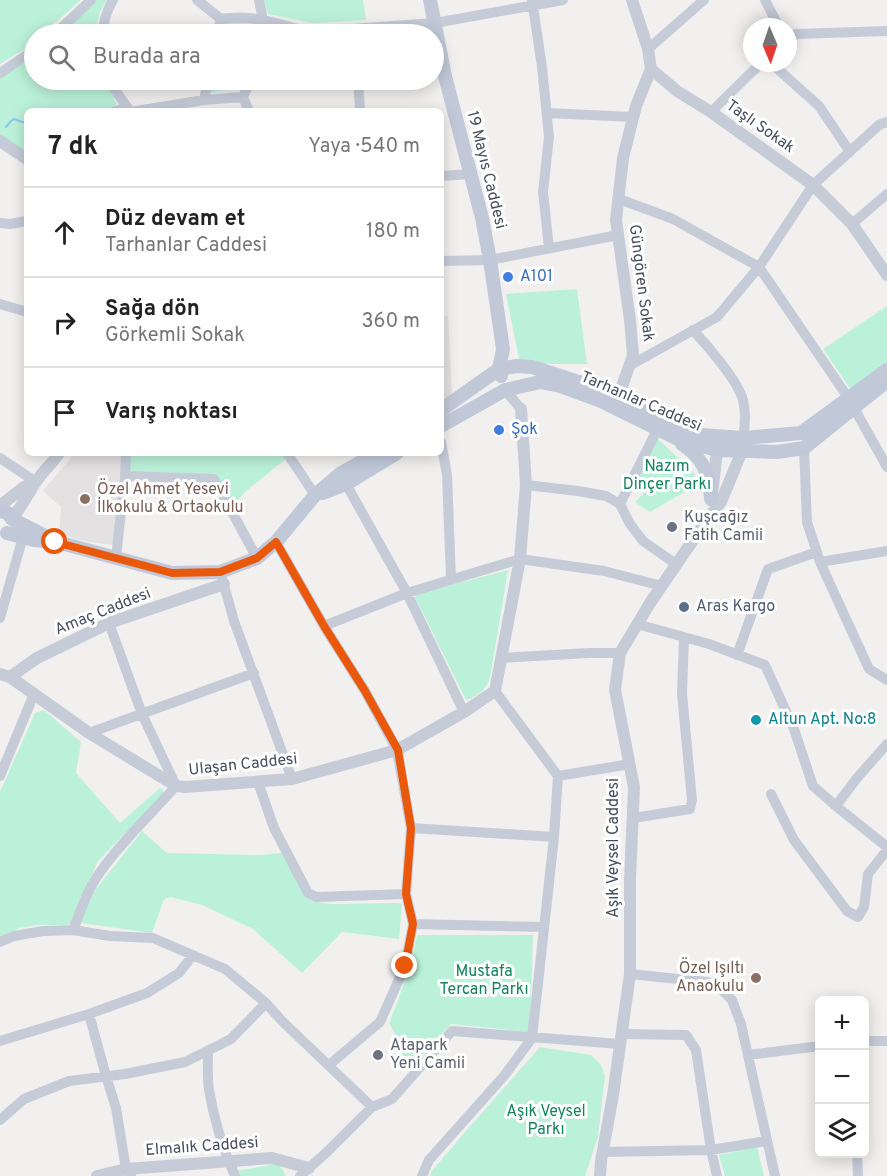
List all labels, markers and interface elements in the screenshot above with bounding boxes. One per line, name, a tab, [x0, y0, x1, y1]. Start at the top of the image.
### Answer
north arrow	[743, 18, 797, 72]
search box	[24, 24, 444, 90]
icon: search	[45, 41, 78, 74]
text: Burada ara	[93, 44, 201, 71]
street label: Taşlı Sokak	[722, 96, 798, 158]
street label: 19 Mayıs Caddesi	[462, 109, 510, 231]
text: 7 dk	[48, 131, 98, 164]
text: Yaya · 540 m	[308, 134, 420, 160]
text: Düz devam et	[105, 206, 245, 233]
icon: ahead	[48, 216, 81, 249]
text: 180 m	[366, 219, 420, 245]
street label: Güngören Sokak	[624, 223, 658, 343]
text: Tarhanlar Caddesi	[105, 233, 267, 259]
place label: A101	[520, 267, 553, 287]
marker: A101	[501, 270, 515, 284]
text: Sağa dön	[105, 296, 200, 323]
icon: right	[48, 306, 81, 339]
text: 360 m	[362, 309, 420, 335]
text: Görkemli Sokak	[105, 323, 245, 349]
street label: Tarhanlar Caddesi	[577, 367, 705, 437]
icon: arrive	[48, 396, 81, 429]
text: Varış noktası	[105, 399, 238, 426]
place label: Şok	[511, 420, 538, 440]
marker: Şok	[492, 423, 506, 437]
park label: Nazım Dinçer Parkı	[623, 457, 711, 495]
place label: Özel Ahmet Yesevi İlkokulu & Ortaokulu	[97, 478, 244, 518]
marker: Özel Ahmet Yesevi İlkokulu & Ortaokulu	[78, 492, 92, 506]
place label: Kuşcağız Fatih Camii	[684, 508, 763, 546]
marker: Kuşcağız Fatih Camii	[665, 520, 679, 534]
route start	[41, 528, 67, 554]
street label: Amaç Caddesi	[52, 584, 154, 640]
place label: Aras Kargo	[696, 597, 775, 617]
marker: Aras Kargo	[677, 600, 691, 614]
place label: Altun Apt. No:8	[768, 710, 876, 730]
marker: Altun Apt. No:8	[749, 713, 763, 727]
street label: Ulaşan Caddesi	[188, 749, 298, 781]
street label: Aşık Veysel Caddesi	[604, 778, 624, 918]
route end	[391, 952, 417, 978]
place label: Özel Işıltı Anaokulu	[676, 957, 744, 997]
park label: Mustafa Tercan Parkı	[440, 962, 528, 1000]
marker: Özel Işıltı Anaokulu	[749, 971, 763, 985]
map controls	[815, 996, 869, 1158]
button: +	[815, 996, 869, 1050]
place label: Atapark Yeni Camii	[390, 1036, 465, 1074]
marker: Atapark Yeni Camii	[371, 1048, 385, 1062]
button: −	[815, 1050, 869, 1104]
park label: Aşık Veysel Parkı	[506, 1102, 586, 1140]
button: layers	[815, 1104, 869, 1158]
street label: Elmalık Caddesi	[145, 1133, 259, 1161]

